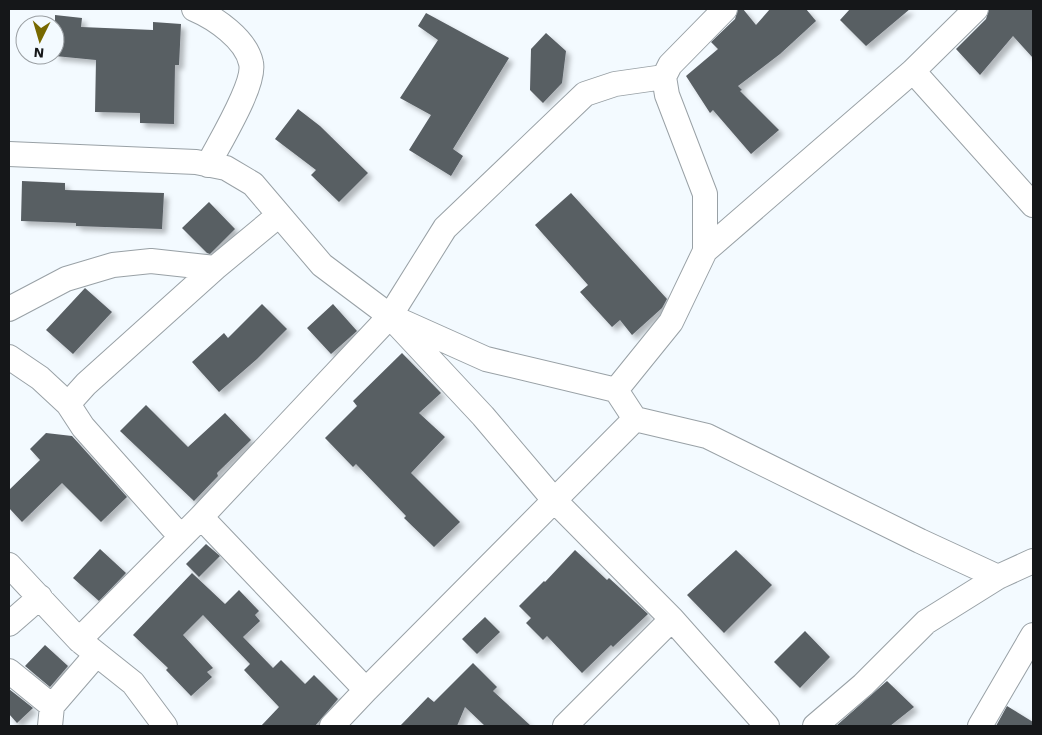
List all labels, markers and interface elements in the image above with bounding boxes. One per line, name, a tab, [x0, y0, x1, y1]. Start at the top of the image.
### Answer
north arrow	[15, 15, 65, 65]
text: N	[33, 45, 45, 61]

